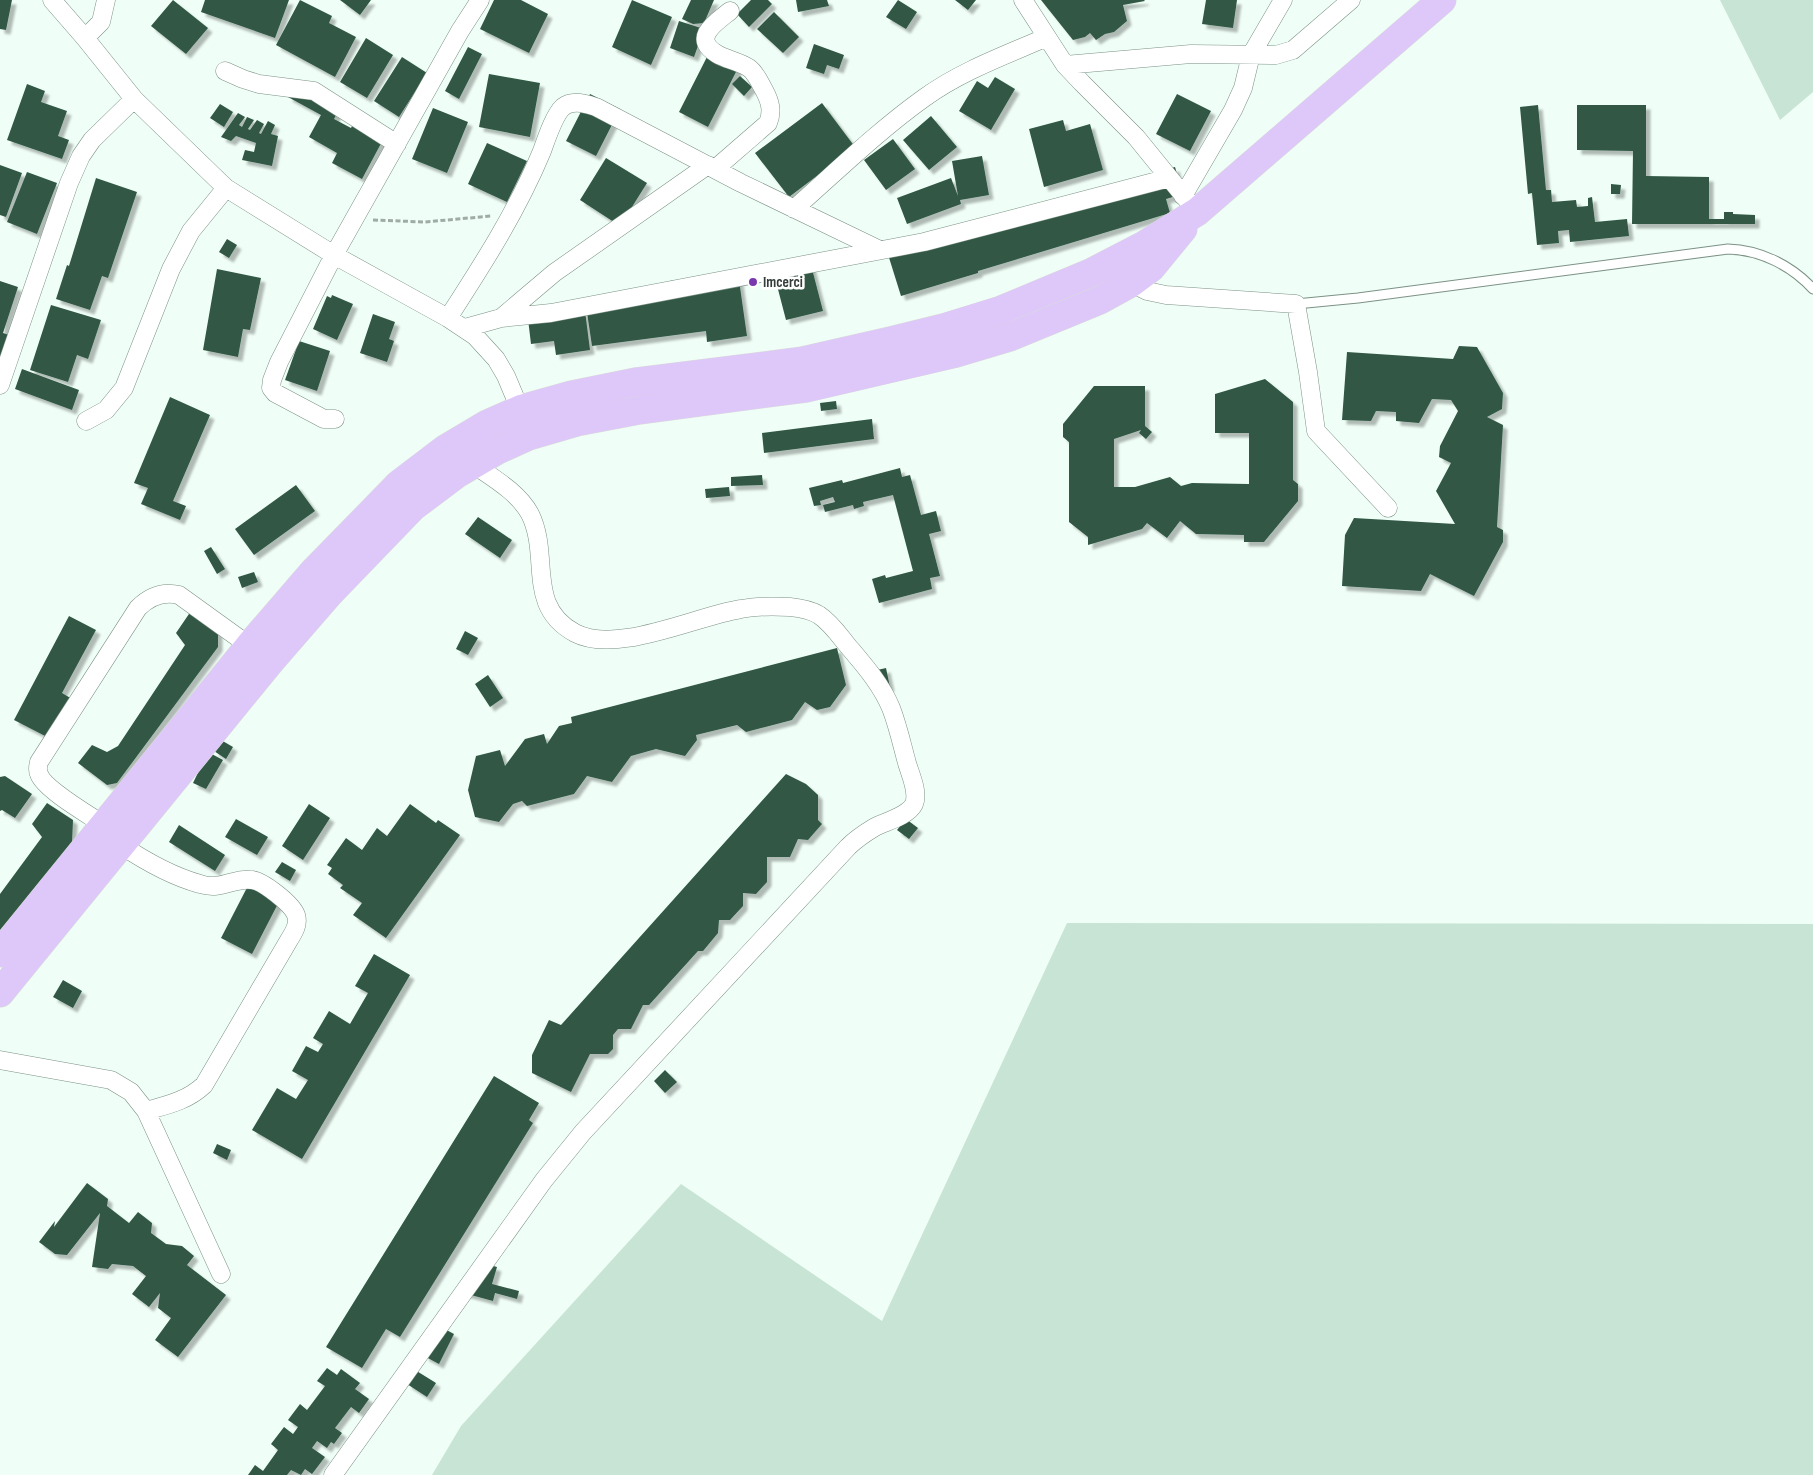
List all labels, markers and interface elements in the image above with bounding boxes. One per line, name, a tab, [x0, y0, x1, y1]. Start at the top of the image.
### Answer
place label: Imcerci	[763, 273, 803, 292]
marker: Imcerci	[747, 276, 759, 288]

